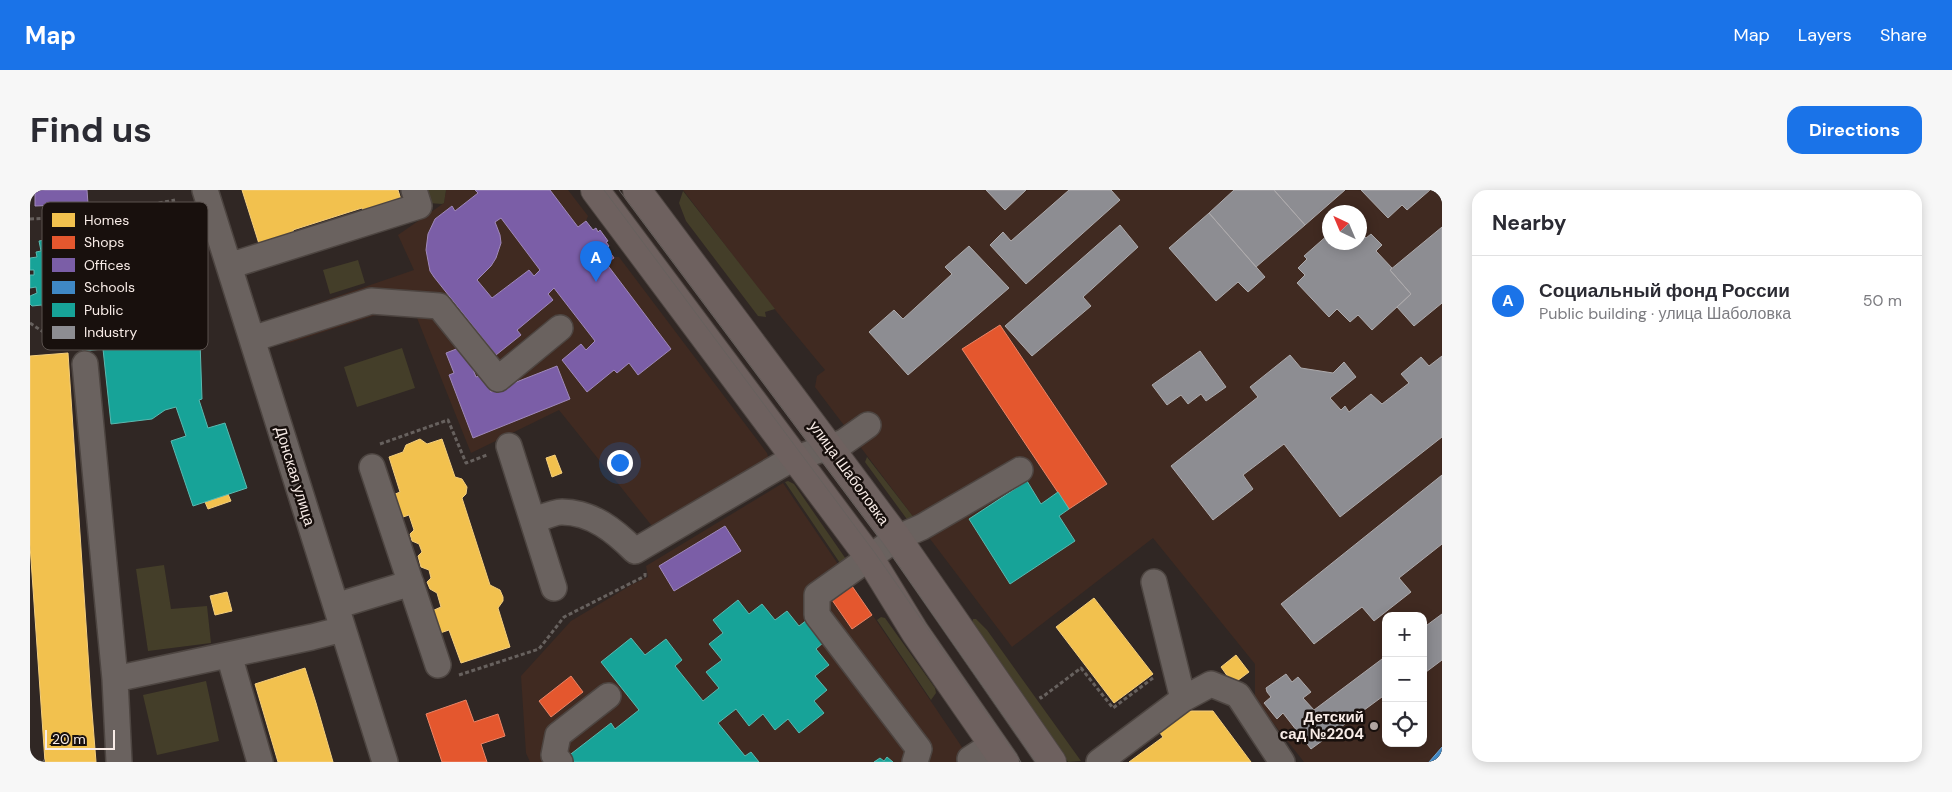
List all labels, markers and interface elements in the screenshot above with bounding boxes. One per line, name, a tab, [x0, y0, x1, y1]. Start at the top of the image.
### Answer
text: Map	[25, 20, 76, 51]
text: Map	[1734, 23, 1770, 47]
text: Layers	[1798, 23, 1852, 47]
text: Share	[1880, 23, 1927, 47]
button: Directions	[1787, 106, 1922, 154]
text: Find us	[30, 107, 152, 153]
legend	[42, 202, 208, 350]
north arrow	[1322, 205, 1367, 250]
text: Nearby	[1492, 209, 1566, 237]
text: Homes	[84, 211, 129, 229]
text: Shops	[84, 233, 124, 251]
pin: A	[580, 241, 612, 282]
text: Offices	[84, 256, 130, 274]
text: Schools	[84, 278, 135, 296]
text: Социальный фонд России	[1539, 278, 1790, 303]
text: A	[1502, 290, 1514, 311]
text: 50 m	[1863, 290, 1902, 311]
text: Public	[84, 301, 123, 319]
text: Public building · улица Шаболовка	[1539, 303, 1791, 324]
text: Industry	[84, 323, 137, 341]
street label: улица Шаболовка	[804, 417, 894, 530]
street label: Донская улица	[270, 424, 320, 529]
your location	[607, 450, 633, 476]
map controls	[1382, 612, 1427, 747]
button: +	[1382, 612, 1427, 657]
button: −	[1382, 657, 1427, 702]
button: locate	[1382, 702, 1427, 747]
place label: Детский сад №2204	[1280, 707, 1364, 744]
marker: Детский сад №2204	[1368, 720, 1380, 732]
scale bar	[45, 727, 115, 750]
text: 20 m	[52, 730, 86, 748]

